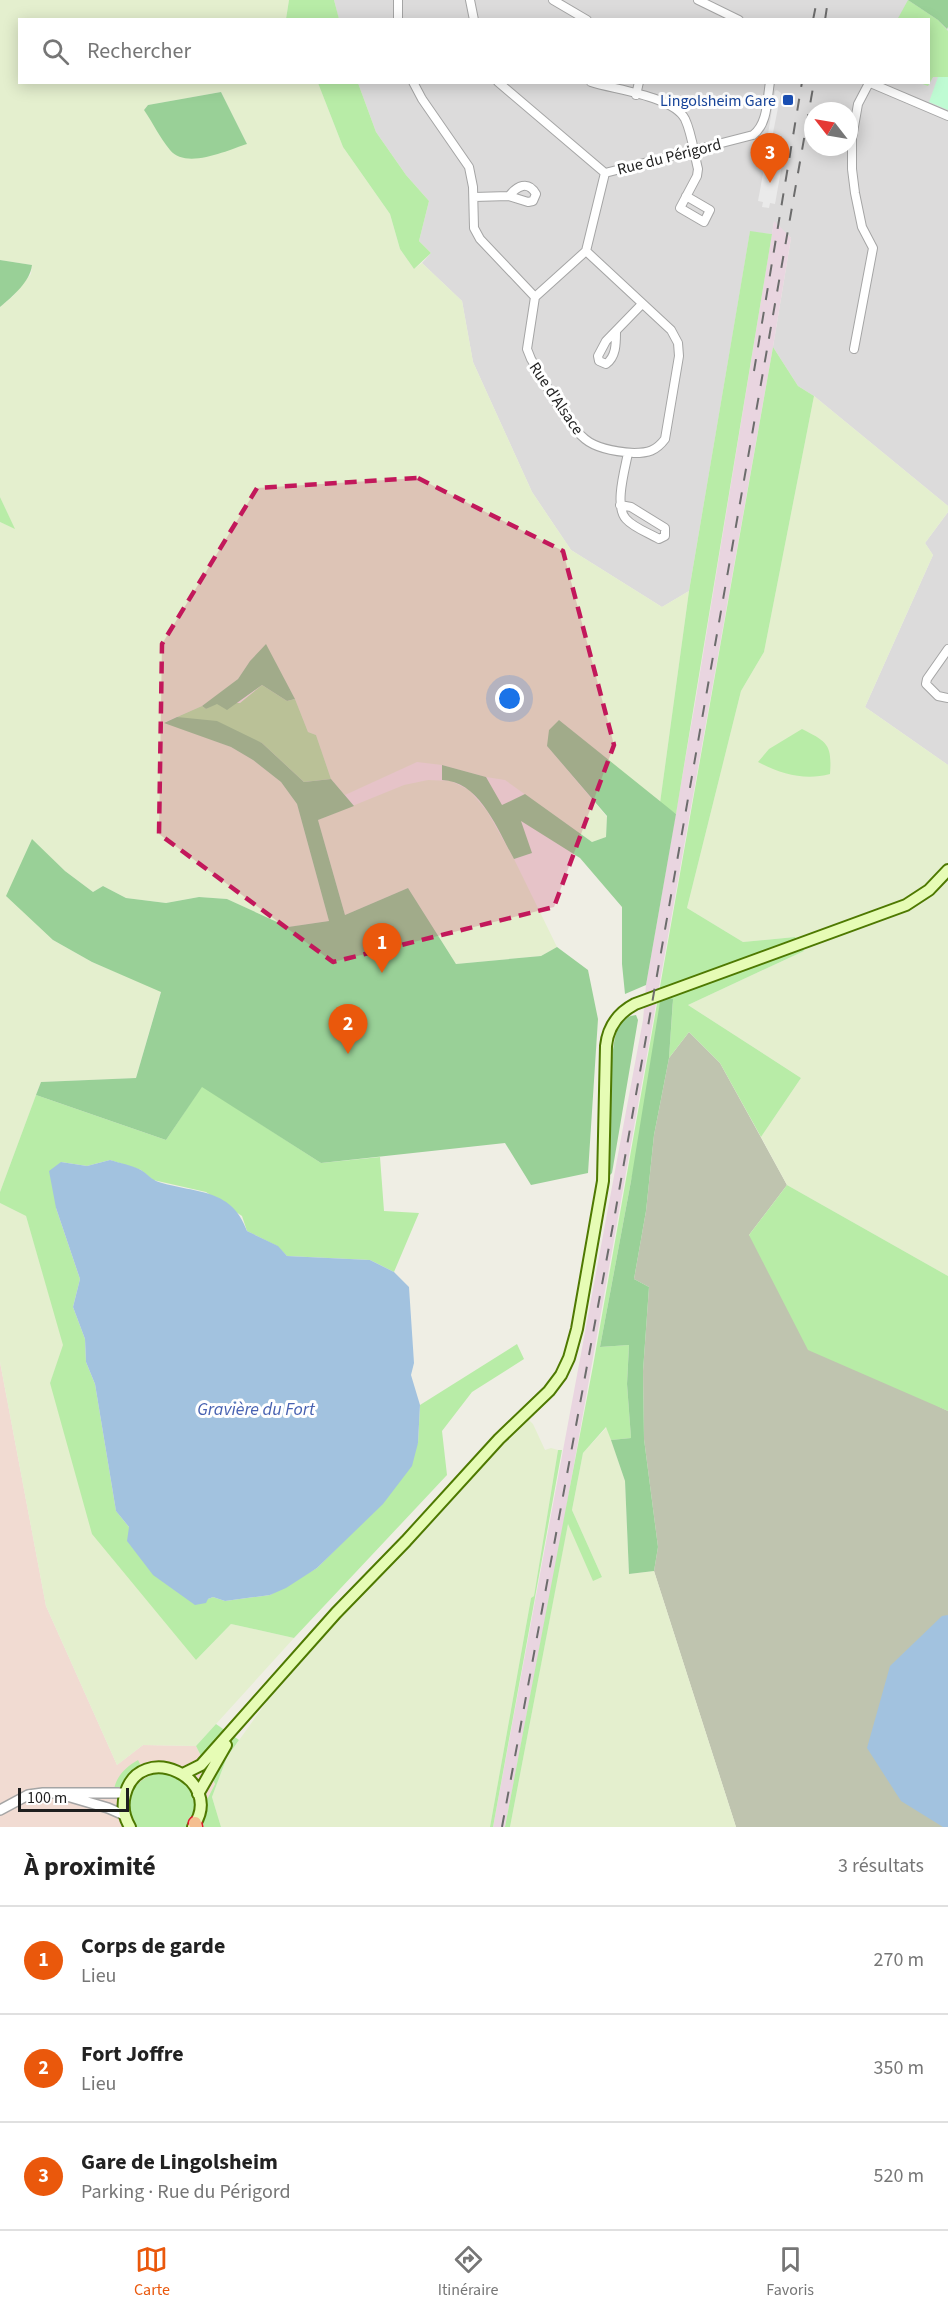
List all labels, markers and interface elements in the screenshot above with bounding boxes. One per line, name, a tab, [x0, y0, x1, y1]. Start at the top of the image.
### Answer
search box	[18, 18, 930, 84]
icon: search	[39, 35, 72, 68]
text: Rechercher	[87, 35, 191, 67]
place label: Lingolsheim Gare	[660, 90, 776, 112]
marker: Lingolsheim Gare	[781, 93, 795, 107]
north arrow	[804, 102, 858, 156]
street label: Rue du Périgord	[615, 133, 724, 181]
pin: 3	[750, 134, 790, 183]
street label: Rue d'Alsace	[524, 358, 589, 439]
your location	[495, 684, 524, 713]
pin: 1	[362, 924, 401, 973]
pin: 2	[328, 1004, 368, 1054]
water label: Gravière du Fort	[197, 1397, 316, 1422]
scale bar	[18, 1785, 129, 1812]
text: 100 m	[27, 1787, 67, 1809]
text: À proximité	[24, 1848, 156, 1885]
text: 3 résultats	[838, 1852, 924, 1880]
text: Corps de garde	[81, 1930, 225, 1962]
text: 1	[38, 1946, 49, 1974]
text: 270 m	[874, 1946, 924, 1974]
text: Lieu	[81, 1962, 116, 1990]
text: Fort Joffre	[81, 2038, 184, 2070]
text: 2	[38, 2054, 49, 2082]
text: 350 m	[874, 2054, 924, 2082]
text: Lieu	[81, 2070, 116, 2098]
text: Gare de Lingolsheim	[81, 2146, 278, 2178]
text: 3	[38, 2162, 49, 2190]
text: 520 m	[874, 2162, 924, 2190]
text: Parking · Rue du Périgord	[81, 2178, 291, 2206]
tab: Carte	[134, 2243, 170, 2301]
tab: Itinéraire	[438, 2243, 498, 2301]
tab: Favoris	[766, 2243, 814, 2301]

